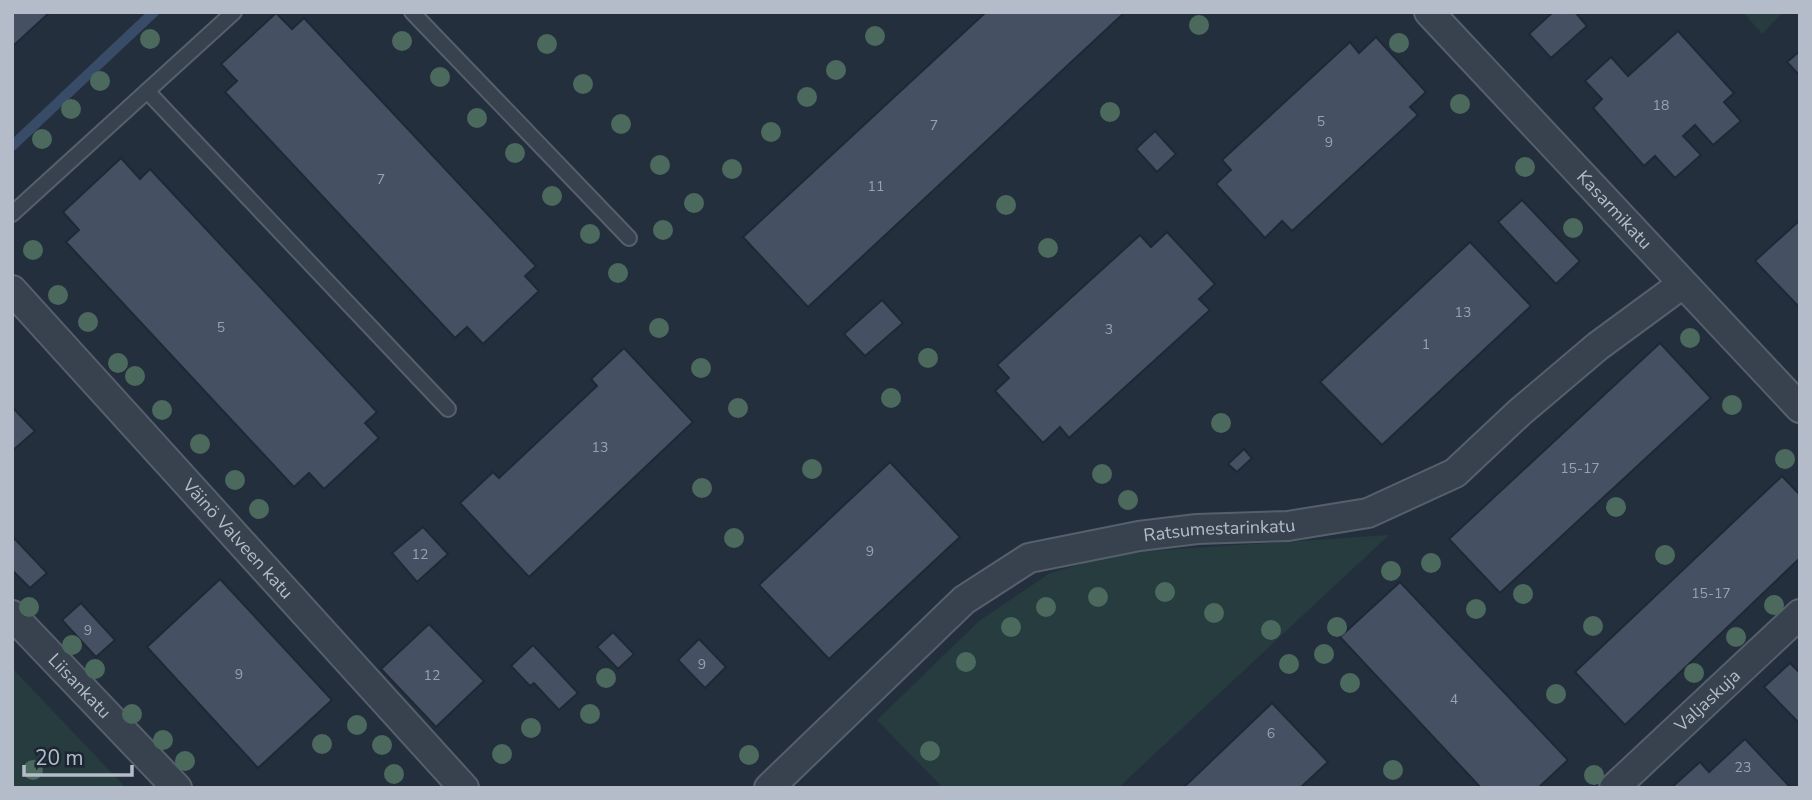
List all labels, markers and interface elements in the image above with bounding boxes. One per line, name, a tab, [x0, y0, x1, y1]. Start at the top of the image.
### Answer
house number: 18	[1653, 96, 1669, 115]
house number: 5	[1317, 112, 1325, 131]
house number: 7	[930, 116, 938, 135]
house number: 9	[1325, 133, 1333, 152]
street label: Kasarmikatu	[1571, 165, 1657, 254]
house number: 7	[377, 170, 385, 189]
house number: 11	[868, 177, 884, 196]
house number: 13	[1455, 303, 1471, 322]
house number: 5	[217, 318, 225, 337]
house number: 3	[1105, 320, 1113, 339]
house number: 1	[1422, 335, 1430, 354]
house number: 13	[592, 438, 608, 457]
house number: 15-17	[1560, 459, 1600, 478]
street label: Väinö Valveen katu	[176, 473, 298, 604]
street label: Ratsumestarinkatu	[1142, 513, 1297, 547]
house number: 9	[866, 542, 874, 561]
house number: 12	[412, 545, 428, 564]
house number: 15-17	[1691, 584, 1731, 603]
house number: 9	[84, 621, 92, 640]
street label: Liisankatu	[43, 648, 116, 724]
house number: 9	[698, 655, 706, 674]
street label: Valjaskuja	[1669, 664, 1745, 738]
house number: 9	[235, 665, 243, 684]
house number: 12	[424, 666, 440, 685]
house number: 4	[1450, 690, 1458, 709]
house number: 6	[1267, 724, 1275, 743]
scale bar	[24, 734, 133, 778]
text: 20 m	[35, 744, 84, 772]
house number: 23	[1735, 758, 1751, 777]

